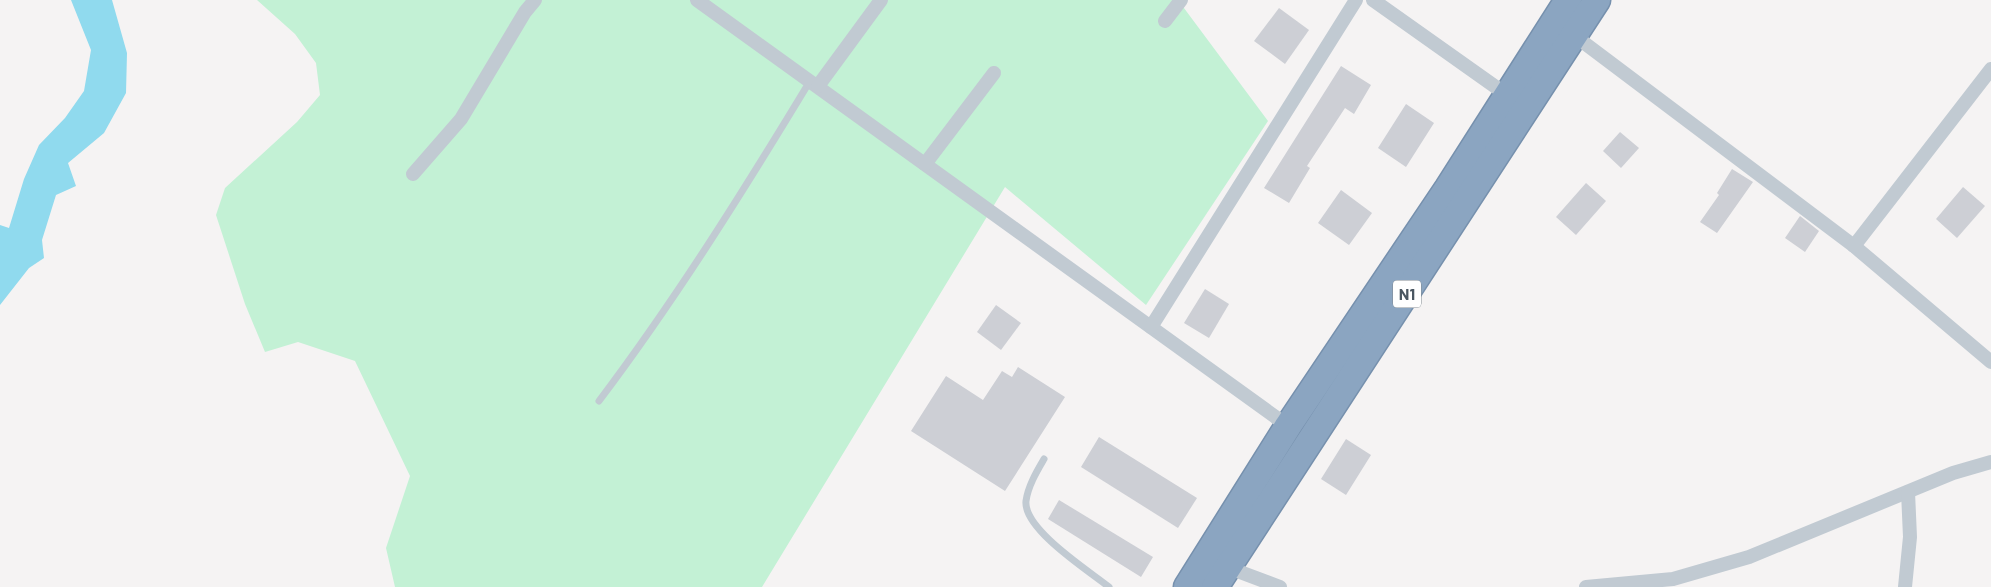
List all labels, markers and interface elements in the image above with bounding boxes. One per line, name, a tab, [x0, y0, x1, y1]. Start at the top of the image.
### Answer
road number: N1	[1393, 280, 1421, 308]

